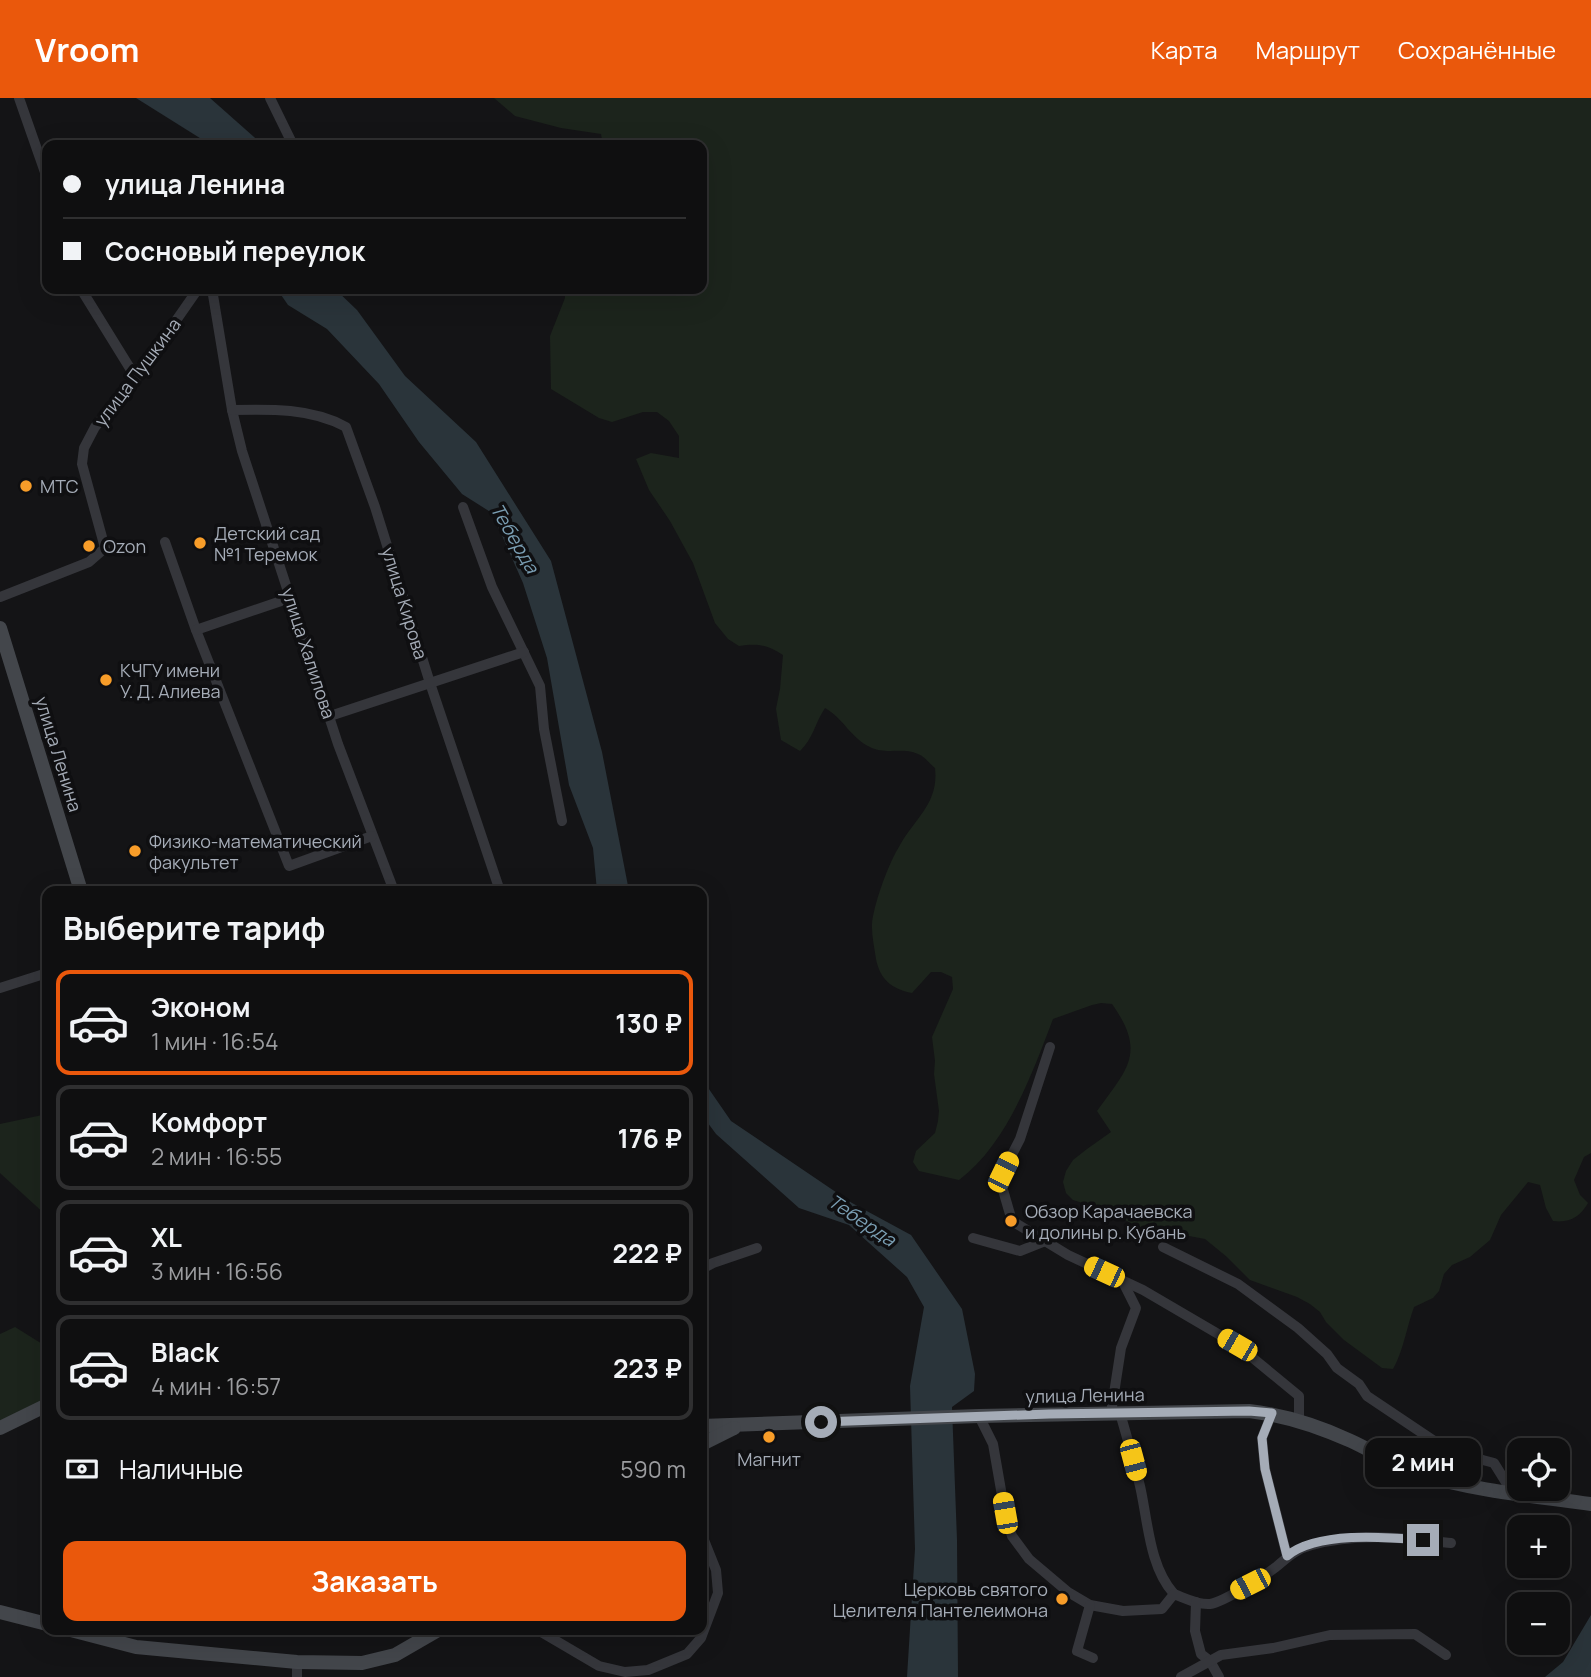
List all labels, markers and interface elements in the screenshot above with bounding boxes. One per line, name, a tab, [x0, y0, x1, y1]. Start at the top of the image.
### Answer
text: Vroom	[35, 27, 139, 72]
text: Карта	[1151, 33, 1218, 66]
text: Маршрут	[1256, 33, 1360, 66]
text: Сохранённые	[1398, 33, 1556, 66]
text: улица Ленина	[105, 166, 285, 202]
text: Сосновый переулок	[105, 233, 365, 269]
street label: улица Пушкина	[88, 313, 186, 431]
place label: МТС	[40, 474, 79, 498]
marker: МТС	[18, 478, 34, 494]
water label: Теберда	[485, 498, 546, 579]
place label: Детский сад №1 Теремок	[214, 521, 320, 566]
place label: Ozon	[103, 534, 146, 558]
marker: Детский сад №1 Теремок	[192, 535, 208, 551]
marker: Ozon	[81, 538, 97, 554]
street label: улица Кирова	[377, 544, 433, 662]
street label: улица Халилова	[276, 584, 342, 722]
place label: КЧГУ имени У. Д. Алиева	[120, 658, 220, 703]
marker: КЧГУ имени У. Д. Алиева	[98, 672, 114, 688]
street label: улица Ленина	[30, 694, 88, 814]
place label: Физико-математический факультет	[149, 829, 362, 874]
marker: Физико-математический факультет	[127, 843, 143, 859]
text: Выберите тариф	[63, 906, 325, 950]
text: Эконом	[151, 989, 251, 1025]
icon: car	[67, 991, 130, 1054]
text: 130 ₽	[615, 1005, 682, 1041]
text: 1 мин · 16:54	[151, 1025, 279, 1057]
text: Комфорт	[151, 1104, 267, 1140]
icon: car	[67, 1106, 130, 1169]
text: 176 ₽	[618, 1120, 682, 1156]
text: 2 мин · 16:55	[151, 1140, 282, 1172]
car	[985, 1149, 1022, 1195]
water label: Теберда	[823, 1188, 902, 1253]
place label: Обзор Карачаевска и долины р. Кубань	[1025, 1199, 1193, 1244]
marker: Обзор Карачаевска и долины р. Кубань	[1003, 1213, 1019, 1229]
text: XL	[151, 1219, 182, 1255]
icon: car	[67, 1221, 130, 1284]
text: 222 ₽	[613, 1235, 682, 1271]
car	[1081, 1254, 1128, 1290]
text: 3 мин · 16:56	[151, 1255, 283, 1287]
car	[1214, 1325, 1261, 1365]
text: Black	[151, 1334, 219, 1370]
icon: car	[67, 1336, 130, 1399]
text: 223 ₽	[613, 1350, 682, 1386]
text: 4 мин · 16:57	[151, 1370, 281, 1402]
street label: улица Ленина	[1025, 1382, 1145, 1408]
route start	[805, 1406, 837, 1438]
marker: Магнит	[761, 1429, 777, 1445]
car	[1118, 1437, 1149, 1483]
callout: 2 мин	[1365, 1438, 1481, 1488]
map controls	[1507, 1438, 1570, 1655]
button: locate	[1507, 1438, 1570, 1501]
text: 2 мин	[1391, 1446, 1455, 1478]
place label: Магнит	[737, 1447, 801, 1471]
icon: cash	[63, 1450, 101, 1488]
text: Наличные	[119, 1451, 243, 1487]
text: 590 m	[620, 1453, 686, 1485]
car	[992, 1490, 1019, 1536]
button: +	[1507, 1515, 1570, 1578]
route end	[1407, 1524, 1439, 1556]
button: Заказать	[63, 1541, 686, 1621]
car	[1227, 1565, 1274, 1603]
place label: Церковь святого Целителя Пантелеимона	[833, 1577, 1048, 1622]
marker: Церковь святого Целителя Пантелеимона	[1054, 1591, 1070, 1607]
button: −	[1507, 1592, 1570, 1655]

